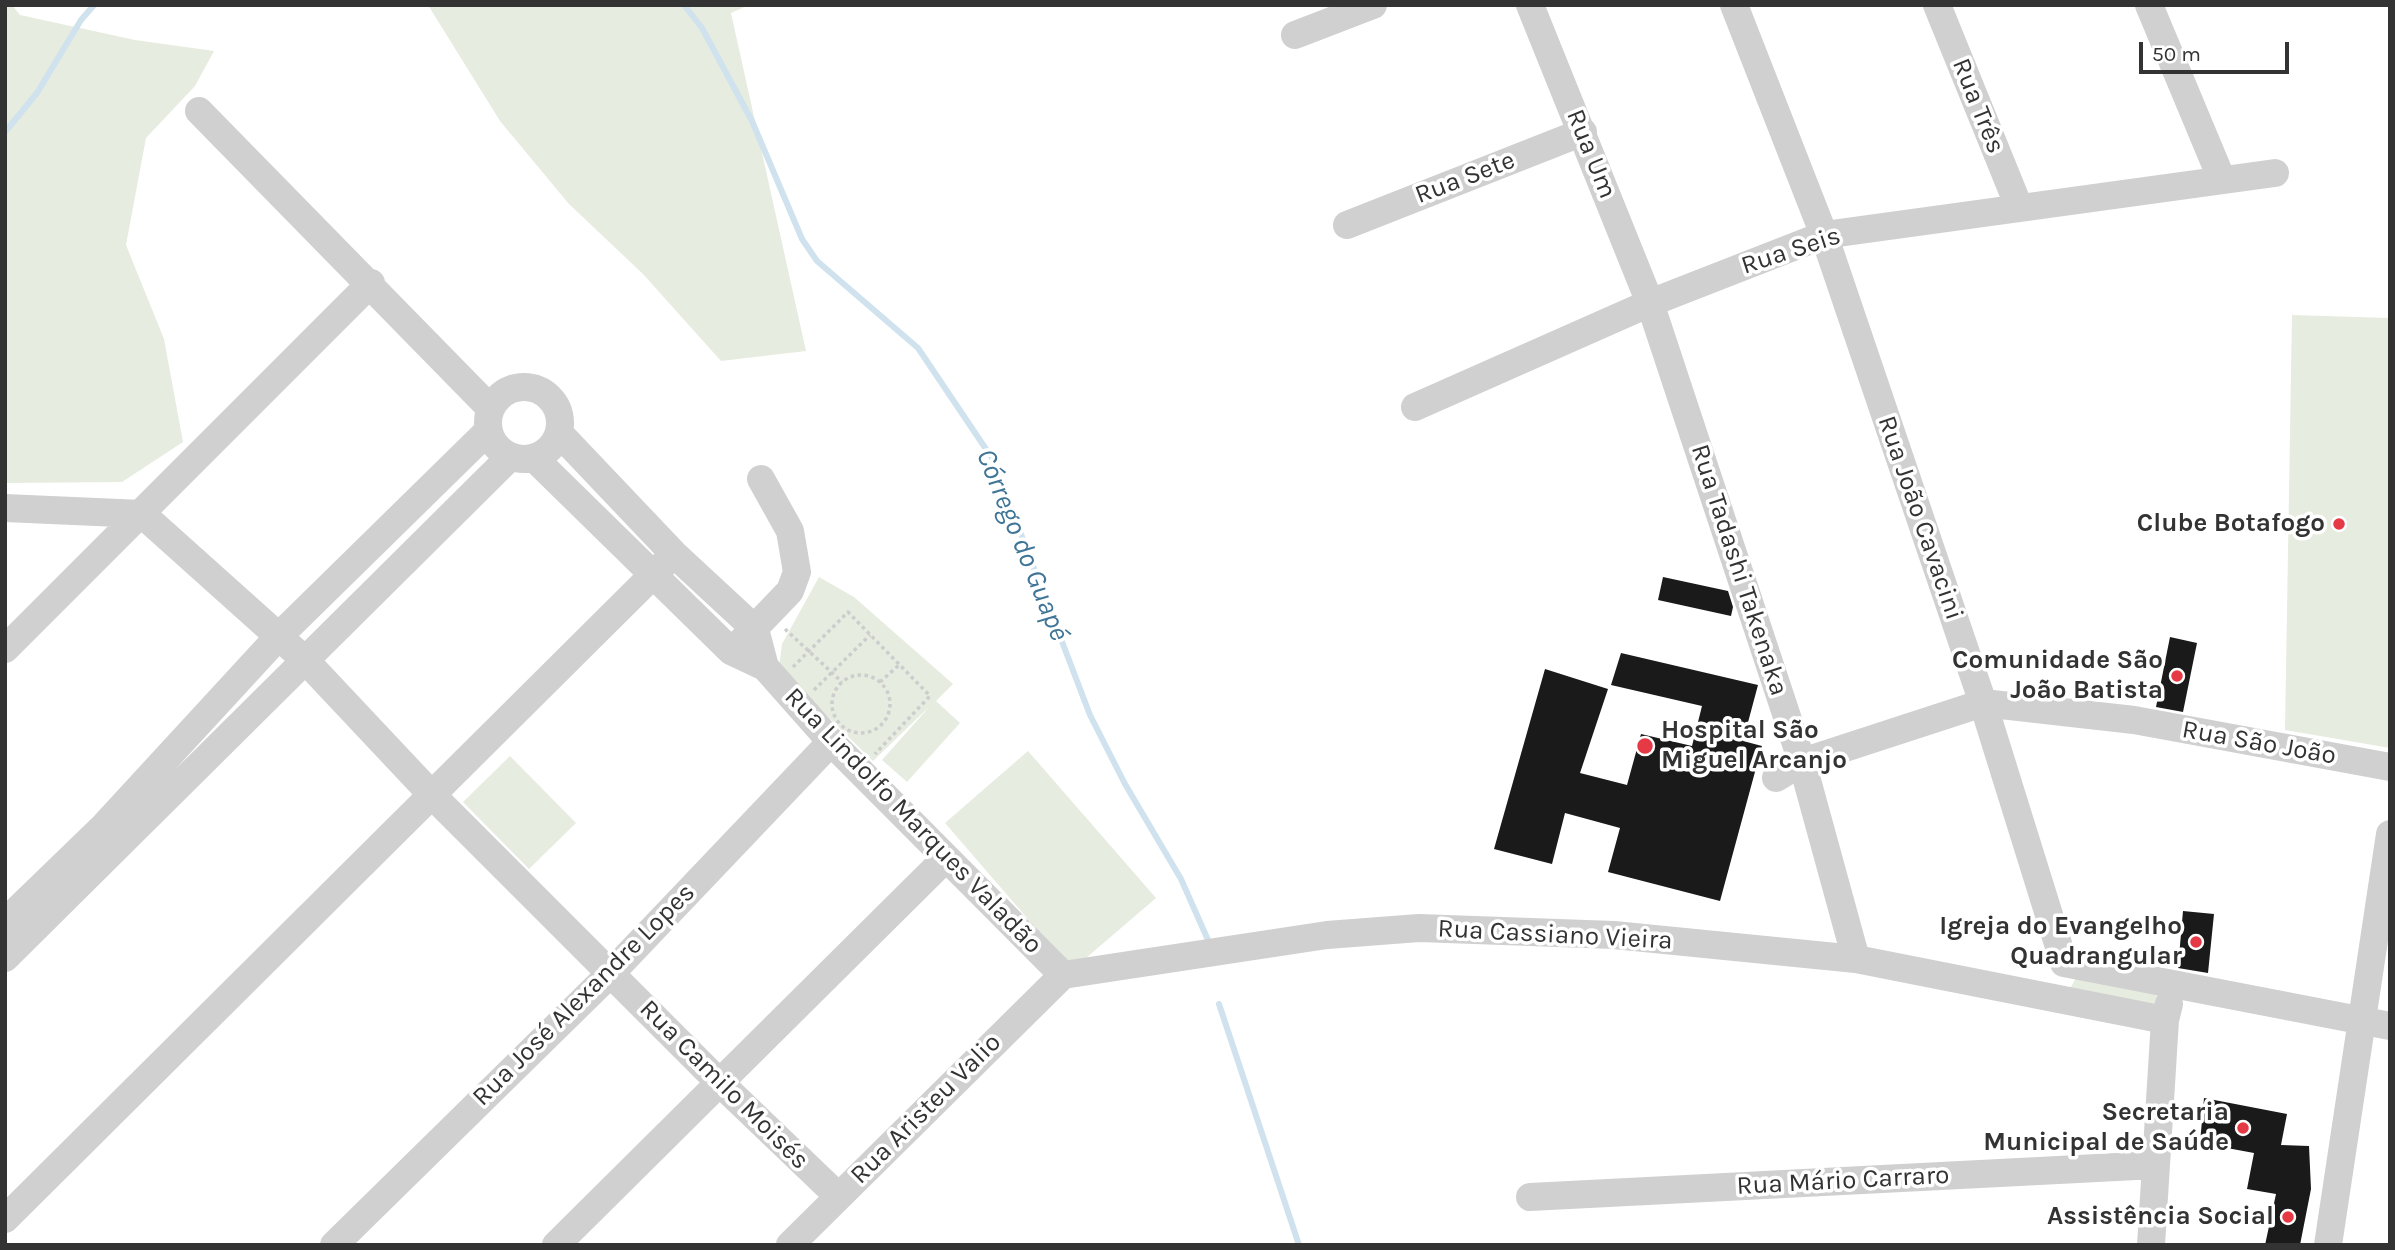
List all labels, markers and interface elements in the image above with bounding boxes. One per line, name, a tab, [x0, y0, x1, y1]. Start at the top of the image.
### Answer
scale bar	[2143, 28, 2294, 72]
text: 50 m	[2152, 42, 2201, 66]
street label: Rua Três	[1945, 54, 2011, 158]
street label: Rua Um	[1559, 105, 1623, 203]
street label: Rua Sete	[1411, 145, 1519, 211]
street label: Rua Seis	[1737, 220, 1845, 282]
street label: Rua João Cavacini	[1870, 412, 1970, 624]
street label: Rua Tadashi Takenaka	[1684, 440, 1794, 700]
water label: Córrego do Guapé	[968, 444, 1076, 646]
place label: Clube Botafogo	[2137, 508, 2325, 540]
marker: Clube Botafogo	[2331, 516, 2347, 532]
place label: Comunidade São João Batista	[1952, 645, 2163, 706]
marker: Comunidade São João Batista	[2169, 668, 2185, 684]
street label: Rua Lindolfo Marques Valadão	[778, 682, 1048, 960]
street label: Rua São João	[2180, 714, 2338, 772]
place label: Hospital São Miguel Arcanjo	[1661, 715, 1847, 776]
marker: Hospital São Miguel Arcanjo	[1635, 736, 1655, 756]
street label: Rua José Alexandre Lopes	[466, 877, 702, 1113]
place label: Igreja do Evangelho Quadrangular	[1939, 911, 2182, 972]
street label: Rua Cassiano Vieira	[1437, 913, 1673, 957]
marker: Igreja do Evangelho Quadrangular	[2188, 934, 2204, 950]
street label: Rua Camilo Moisés	[633, 994, 815, 1176]
street label: Rua Aristeu Valio	[844, 1027, 1008, 1191]
place label: Secretaria Municipal de Saúde	[1983, 1097, 2229, 1158]
marker: Secretaria Municipal de Saúde	[2235, 1120, 2251, 1136]
street label: Rua Mário Carraro	[1736, 1160, 1950, 1202]
place label: Assistência Social	[2047, 1201, 2274, 1233]
marker: Assistência Social	[2280, 1209, 2296, 1225]

